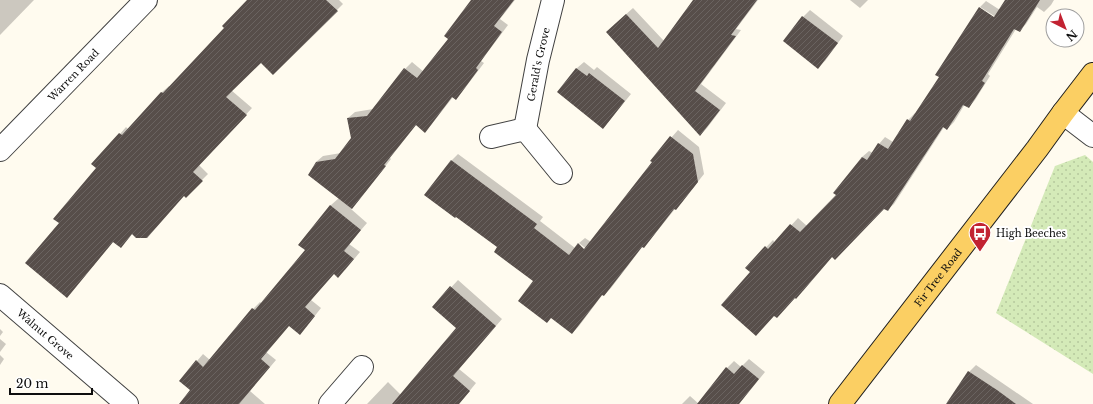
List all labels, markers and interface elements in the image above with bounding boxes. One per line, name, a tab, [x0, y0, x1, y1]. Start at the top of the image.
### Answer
north arrow	[1045, 8, 1085, 48]
street label: Gerald's Grove	[524, 26, 553, 103]
text: N	[1063, 27, 1080, 45]
street label: Warren Road	[45, 46, 102, 105]
bus stop icon: High Beeches	[967, 220, 993, 253]
place label: High Beeches	[996, 227, 1067, 240]
street label: Fir Tree Road	[912, 246, 965, 309]
street label: Walnut Grove	[13, 306, 77, 363]
scale bar	[10, 370, 92, 396]
text: 20 m	[16, 376, 48, 391]

